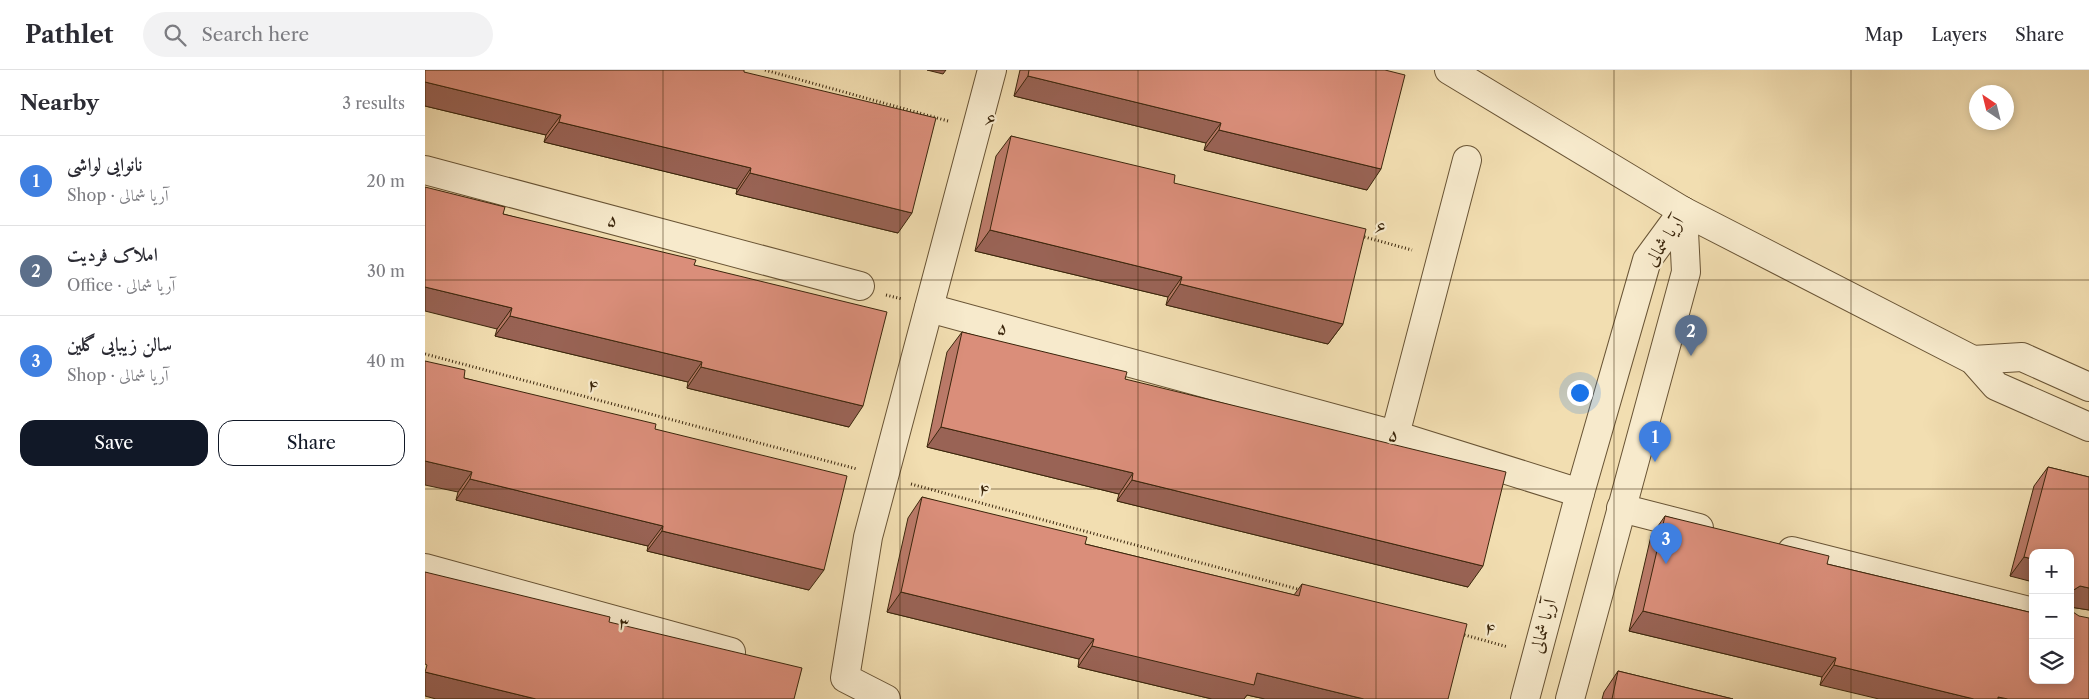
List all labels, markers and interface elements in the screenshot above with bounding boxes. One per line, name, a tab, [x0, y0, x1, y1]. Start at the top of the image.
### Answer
search box	[143, 12, 493, 57]
text: Pathlet	[25, 20, 113, 49]
icon: search	[161, 21, 189, 49]
text: Search here	[201, 23, 309, 46]
text: Map	[1865, 24, 1903, 46]
text: Layers	[1931, 24, 1987, 46]
text: Share	[2015, 24, 2064, 46]
north arrow	[1969, 85, 2014, 130]
text: Nearby	[20, 90, 99, 115]
text: 3 results	[342, 93, 405, 113]
street label: ۶	[983, 107, 999, 131]
text: نانوایی لواشی	[67, 153, 142, 176]
text: 1	[32, 171, 40, 191]
text: 20 m	[366, 171, 405, 191]
text: Shop · آریا شمالی	[67, 185, 168, 205]
street label: ۵	[605, 208, 621, 232]
street label: آریا شمالی	[1640, 210, 1689, 270]
street label: ۶	[1373, 215, 1389, 239]
text: املاک فردیت	[67, 243, 158, 266]
text: 2	[31, 261, 41, 281]
text: 30 m	[367, 261, 405, 281]
text: Office · آریا شمالی	[67, 275, 175, 295]
pin: 2	[1675, 315, 1707, 356]
street label: ۵	[995, 316, 1011, 340]
text: سالن زیبایی گلین	[67, 333, 172, 356]
text: 3	[31, 351, 41, 371]
text: 40 m	[366, 351, 405, 371]
text: Shop · آریا شمالی	[67, 365, 168, 385]
street label: ۴	[585, 373, 601, 397]
your location	[1567, 380, 1593, 406]
button: Save	[20, 420, 208, 466]
button: Share	[218, 420, 405, 466]
pin: 1	[1639, 421, 1671, 462]
street label: ۵	[1386, 423, 1402, 447]
street label: ۴	[976, 477, 992, 501]
pin: 3	[1650, 523, 1682, 564]
map controls	[2029, 549, 2074, 684]
button: +	[2029, 549, 2074, 594]
street label: آریا شمالی	[1525, 594, 1561, 656]
button: −	[2029, 594, 2074, 639]
street label: ۳	[616, 611, 632, 635]
street label: ۴	[1482, 616, 1498, 640]
button: layers	[2029, 639, 2074, 684]

